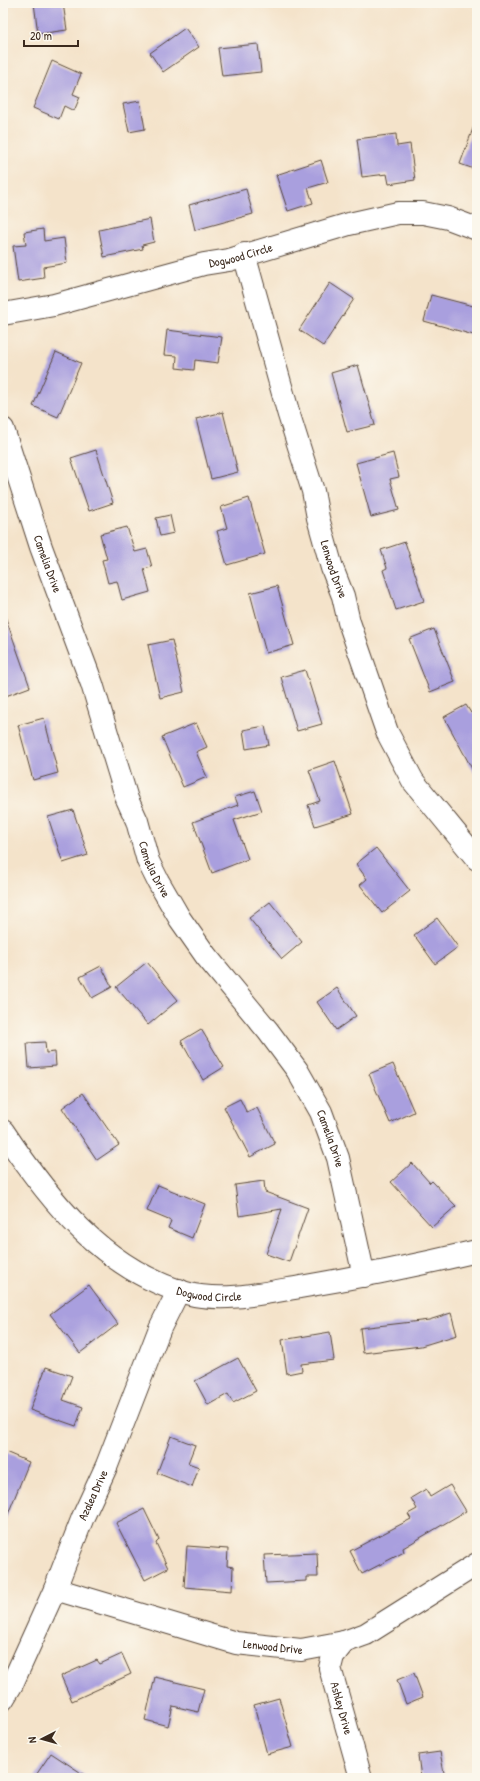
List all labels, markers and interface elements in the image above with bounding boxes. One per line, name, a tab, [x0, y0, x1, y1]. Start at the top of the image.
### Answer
scale bar	[24, 22, 78, 48]
text: 20 m	[30, 27, 52, 44]
street label: Dogwood Circle	[208, 238, 275, 271]
street label: Camelia Drive	[30, 533, 66, 595]
street label: Lenwood Drive	[317, 538, 352, 601]
street label: Camelia Drive	[135, 839, 175, 901]
street label: Camelia Drive	[313, 1107, 349, 1169]
street label: Dogwood Circle	[175, 1282, 242, 1305]
street label: Azalea Drive	[74, 1467, 112, 1523]
street label: Lenwood Drive	[242, 1635, 304, 1658]
street label: Ashley Drive	[326, 1680, 357, 1737]
north arrow	[22, 1719, 62, 1759]
text: N	[25, 1736, 39, 1744]

